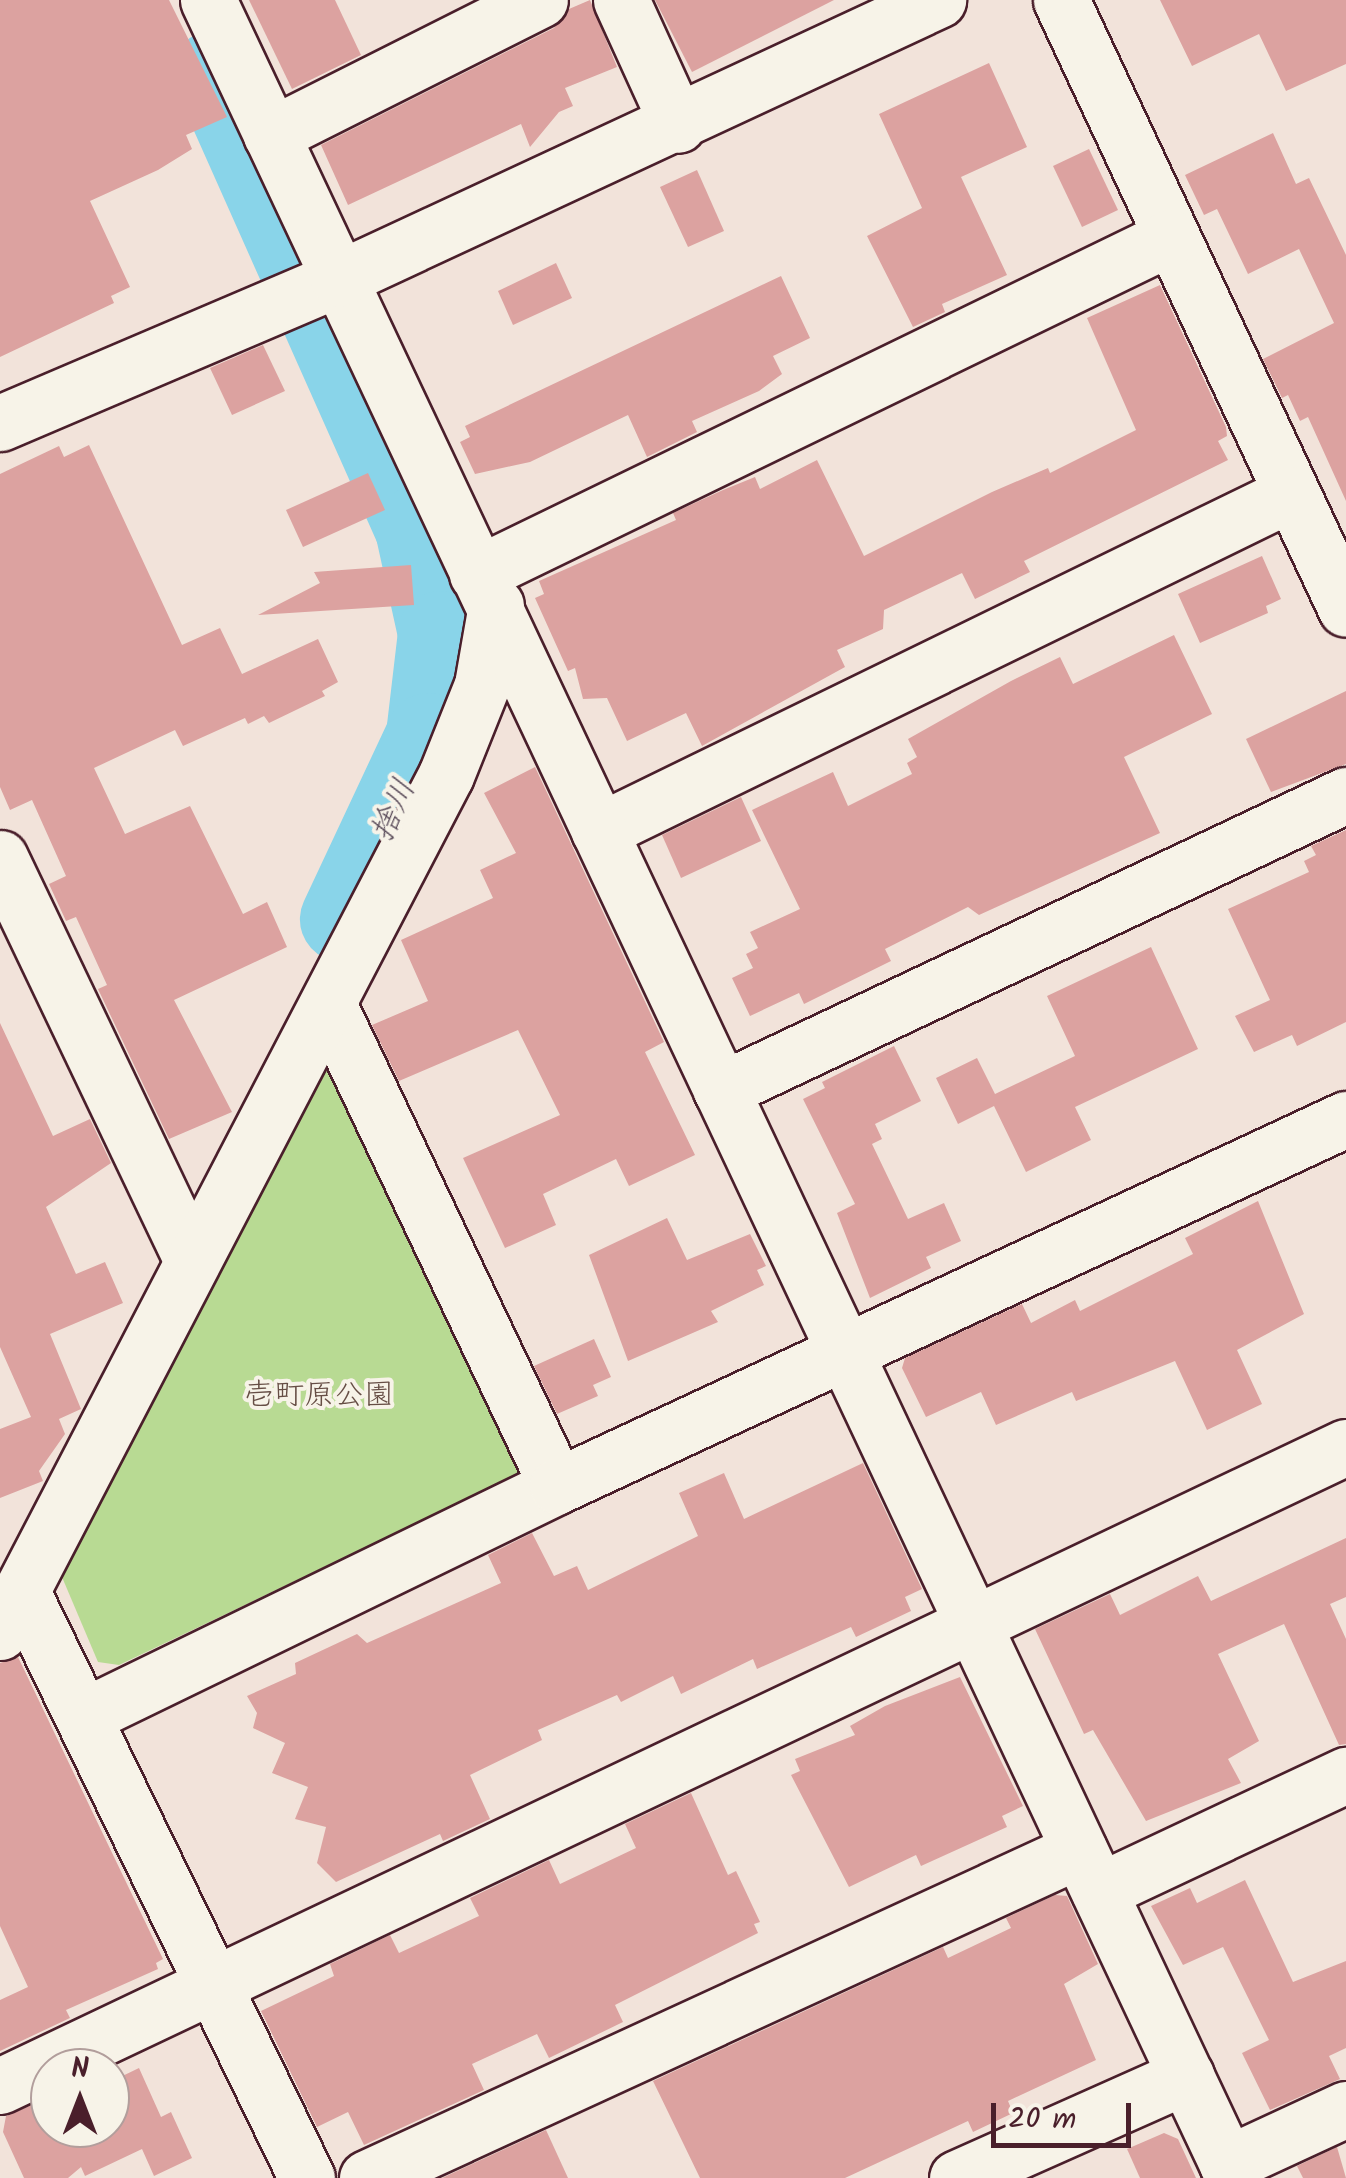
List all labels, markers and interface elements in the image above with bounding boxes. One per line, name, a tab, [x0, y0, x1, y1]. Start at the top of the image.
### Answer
water label: 捨川	[364, 774, 426, 848]
park label: 壱町原公園	[244, 1378, 394, 1414]
text: N	[71, 2047, 89, 2092]
north arrow	[30, 2048, 130, 2148]
scale bar	[996, 2083, 1136, 2145]
text: 20 m	[1008, 2096, 1076, 2144]

